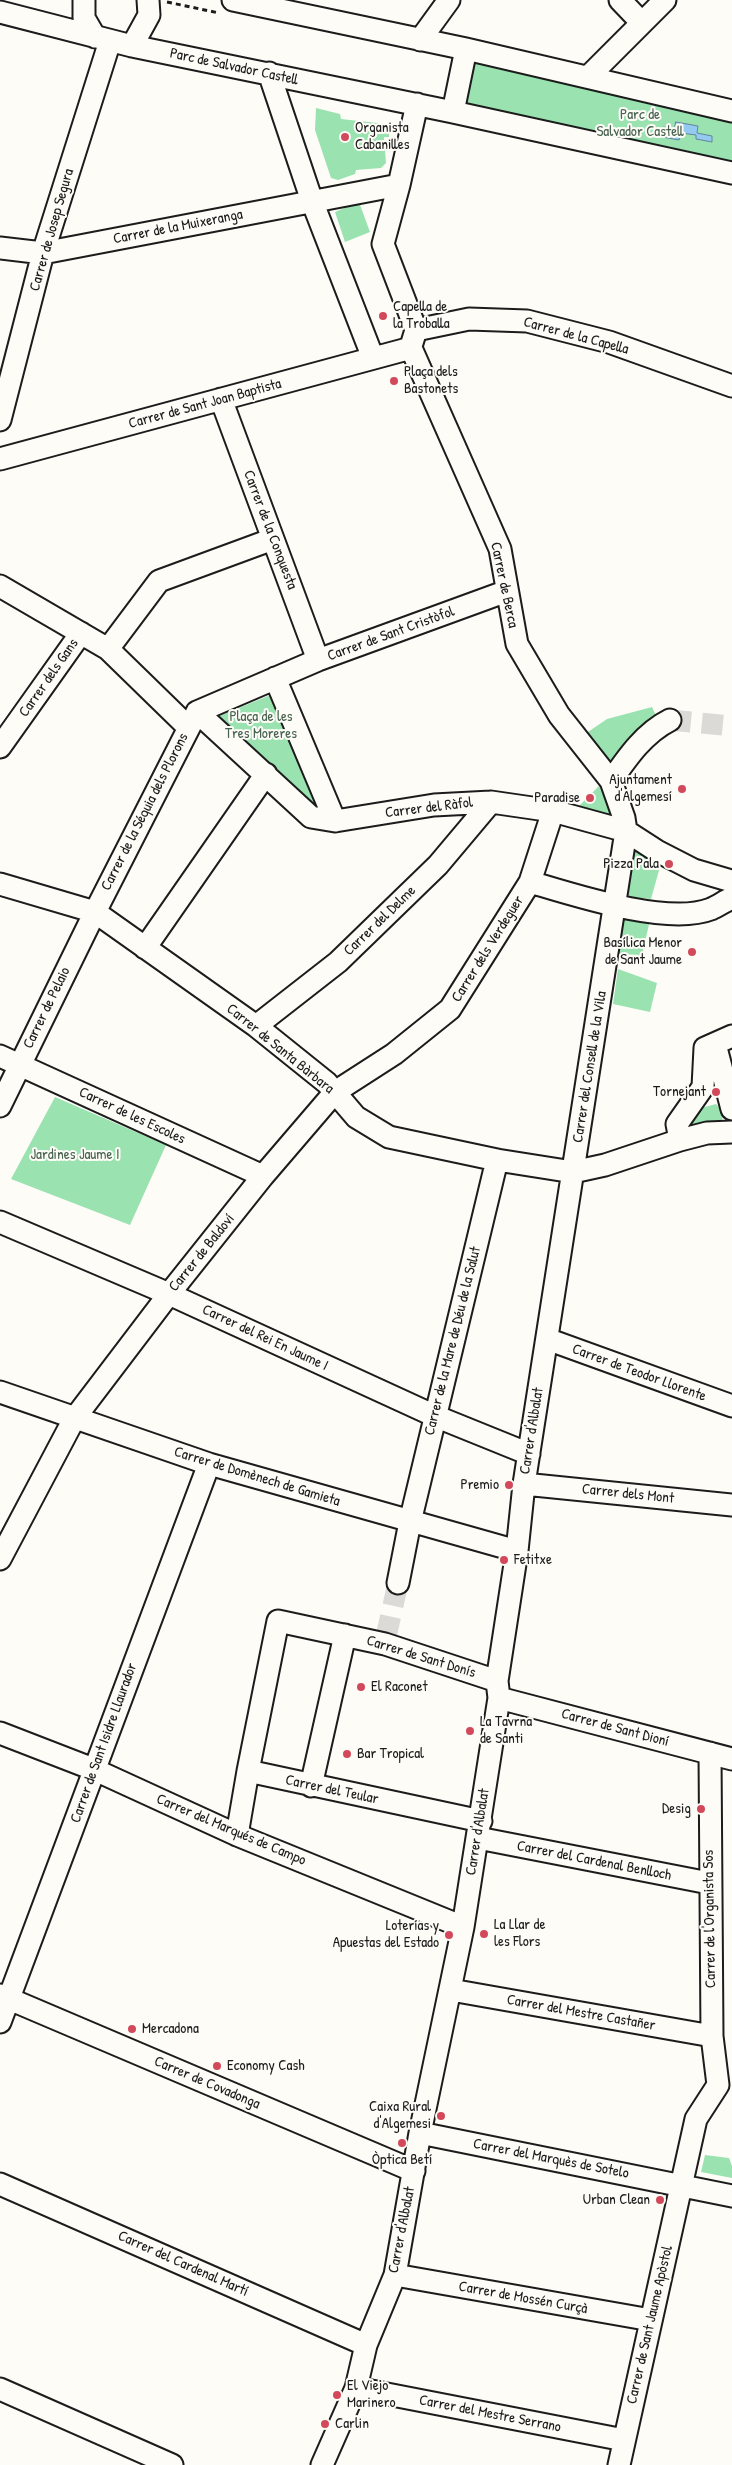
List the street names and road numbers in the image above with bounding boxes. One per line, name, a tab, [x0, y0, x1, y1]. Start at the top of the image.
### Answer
street label: Parc de Salvador Castell	[168, 45, 300, 89]
street label: Carrer de Josep Segura	[26, 167, 78, 293]
street label: Carrer de la Muixeranga	[112, 206, 244, 248]
street label: Carrer de la Capella	[521, 313, 631, 359]
street label: Carrer de Sant Joan Baptista	[127, 375, 283, 433]
street label: Carrer de la Conquesta	[239, 468, 301, 592]
street label: Carrer de Berca	[486, 540, 522, 630]
street label: Carrer de Sant Cristòfol	[325, 603, 457, 665]
street label: Carrer dels Gans	[15, 635, 83, 721]
street label: Carrer de la Séquia dels Plorons	[97, 730, 193, 894]
street label: Carrer del Ràfol	[384, 794, 474, 822]
street label: Carrer del Delme	[340, 882, 420, 960]
street label: Carrer dels Verdeguer	[448, 892, 528, 1006]
street label: Carrer de Pelaio	[19, 964, 75, 1052]
street label: Carrer del Consell de la Vila	[569, 990, 611, 1144]
street label: Carrer de Santa Bàrbara	[223, 1000, 337, 1098]
street label: Carrer de les Escoles	[76, 1083, 188, 1149]
street label: Carrer de Baldoví	[165, 1210, 239, 1296]
street label: Carrer de la Mare de Déu de la Salut	[421, 1245, 485, 1437]
street label: Carrer del Rei En Jaume I	[199, 1301, 331, 1375]
street label: Carrer de Teodor Llorente	[569, 1340, 709, 1406]
street label: Carrer d'Albalat	[516, 1386, 548, 1476]
street label: Carrer de Domènech de Gamieta	[172, 1443, 342, 1511]
street label: Carrer dels Mont	[581, 1480, 675, 1508]
street label: Carrer de Sant Donís	[364, 1632, 478, 1682]
street label: Carrer de Sant Isidre Llaurador	[67, 1661, 141, 1825]
street label: Carrer de Sant Dioní	[559, 1705, 671, 1751]
street label: Carrer del Teular	[284, 1771, 380, 1809]
street label: Carrer d'Albalat	[462, 1787, 494, 1877]
street label: Carrer del Marqués de Campo	[153, 1790, 309, 1870]
street label: Carrer del Cardenal Benlloch	[515, 1837, 673, 1885]
street label: Carrer de l'Organista Sos	[700, 1850, 720, 1988]
street label: Carrer del Mestre Castañer	[505, 1991, 657, 2035]
street label: Carrer de Covadonga	[151, 2053, 263, 2113]
street label: Carrer del Marquès de Sotelo	[472, 2135, 630, 2183]
street label: Carrer d'Albalat	[385, 2185, 419, 2275]
street label: Carrer del Cardenal Martí	[115, 2227, 251, 2301]
street label: Carrer de Sant Jaume Apòstol	[623, 2244, 677, 2406]
street label: Carrer de Mossén Curçà	[457, 2278, 589, 2318]
street label: Carrer del Mestre Serrano	[417, 2391, 563, 2437]

